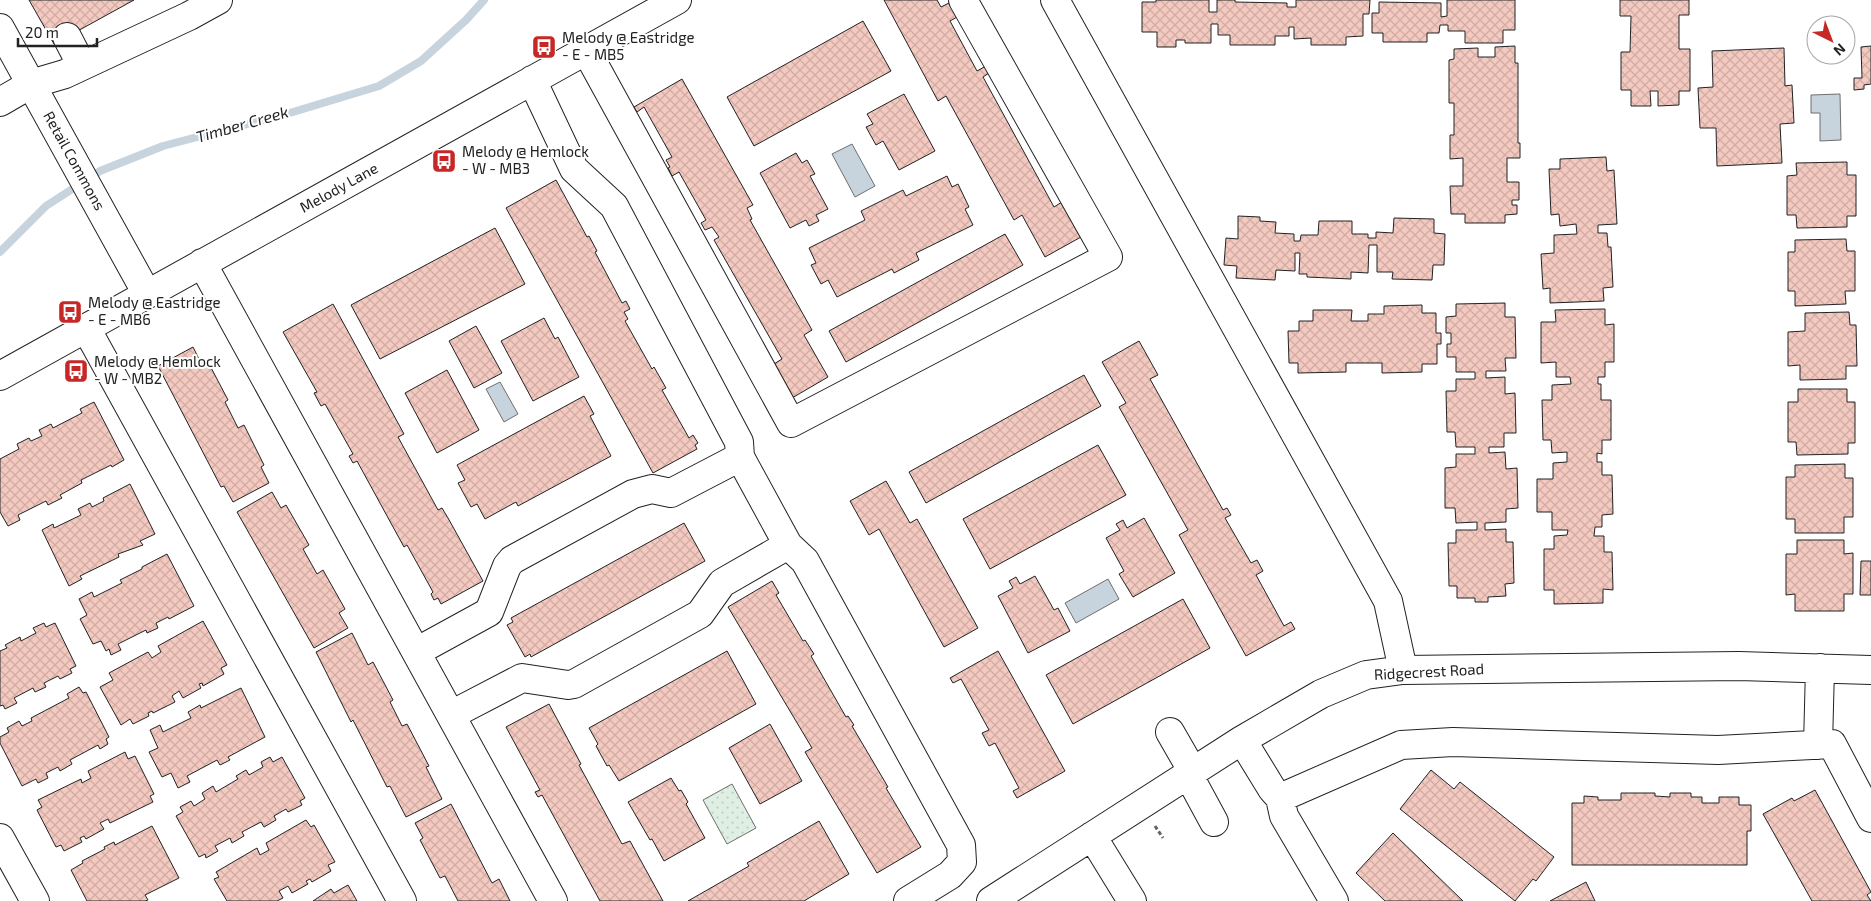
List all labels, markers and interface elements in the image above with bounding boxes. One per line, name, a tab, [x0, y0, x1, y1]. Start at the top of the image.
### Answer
scale bar	[18, 15, 96, 47]
north arrow	[1806, 15, 1856, 65]
text: 20 m	[25, 23, 59, 41]
place label: Melody @ Eastridge - E - MB5	[562, 28, 695, 63]
bus stop icon: Melody @ Eastridge - E - MB5	[531, 34, 557, 60]
text: N	[1831, 40, 1849, 60]
water label: Timber Creek	[193, 101, 290, 146]
street label: Retail Commons	[40, 108, 110, 213]
place label: Melody @ Hemlock - W - MB3	[462, 142, 589, 177]
bus stop icon: Melody @ Hemlock - W - MB3	[431, 148, 457, 174]
street label: Melody Lane	[296, 158, 381, 216]
place label: Melody @ Eastridge - E - MB6	[88, 293, 221, 328]
bus stop icon: Melody @ Eastridge - E - MB6	[57, 299, 83, 325]
place label: Melody @ Hemlock - W - MB2	[94, 352, 221, 387]
bus stop icon: Melody @ Hemlock - W - MB2	[63, 358, 89, 384]
street label: Ridgecrest Road	[1373, 659, 1485, 683]

